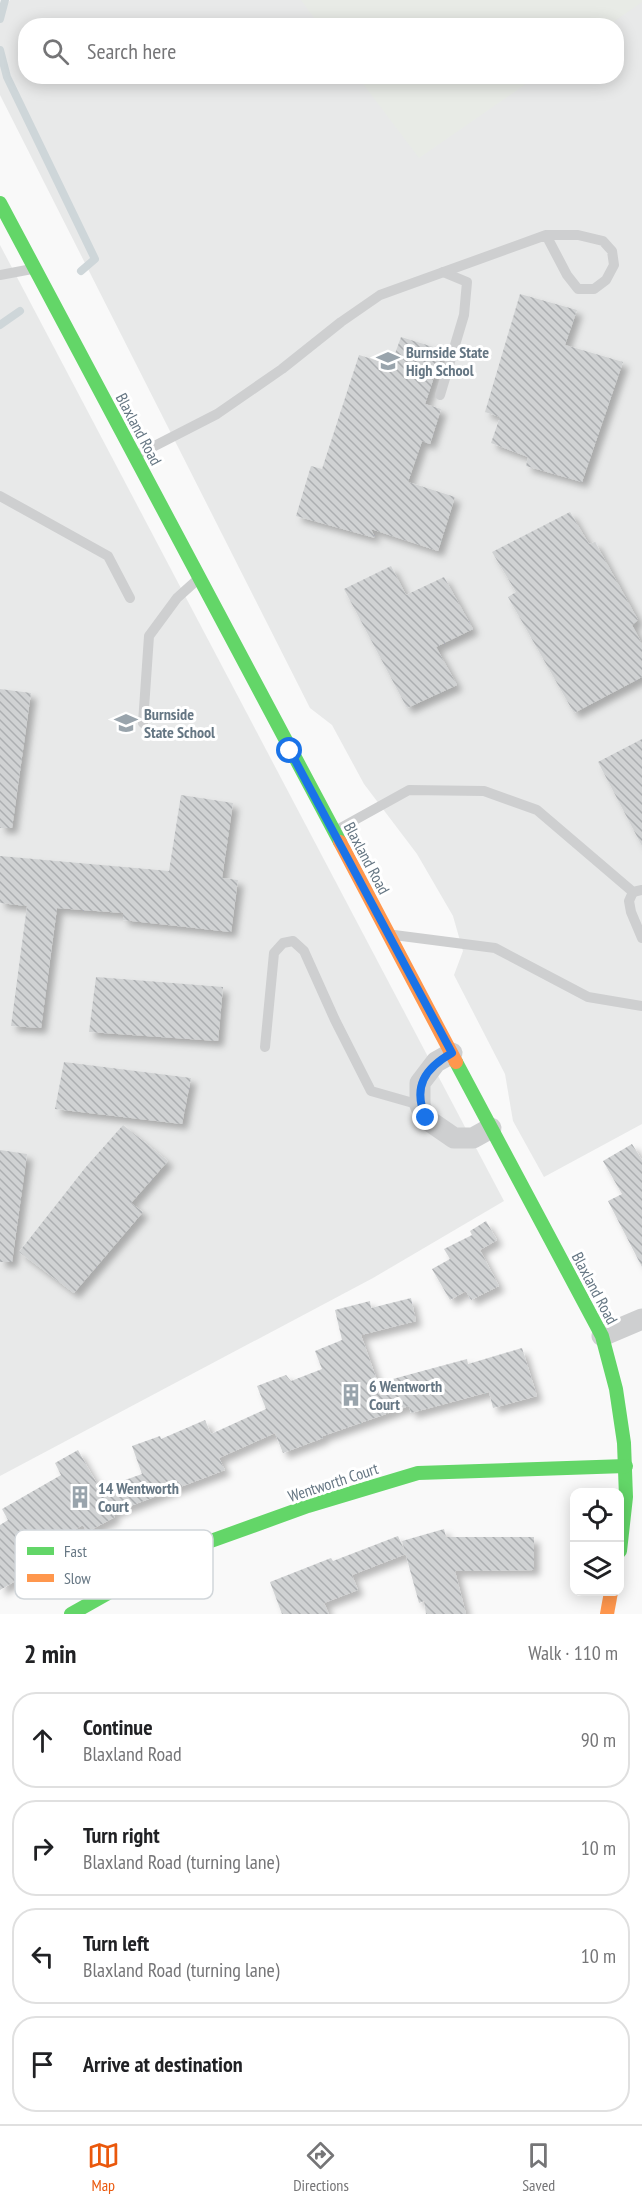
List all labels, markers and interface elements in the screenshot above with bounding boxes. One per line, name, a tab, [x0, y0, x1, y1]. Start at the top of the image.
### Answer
search box	[18, 18, 624, 84]
icon: search	[39, 35, 72, 68]
text: Search here	[87, 37, 176, 65]
place label: Burnside State High School	[406, 342, 489, 380]
school or university icon: Burnside State High School	[375, 348, 401, 374]
street label: Blaxland Road	[112, 389, 166, 469]
place label: Burnside State School	[144, 704, 215, 742]
school or university icon: Burnside State School	[113, 710, 139, 736]
route start	[276, 737, 302, 763]
street label: Blaxland Road	[340, 818, 394, 898]
route end	[412, 1104, 438, 1130]
street label: Blaxland Road	[568, 1248, 622, 1328]
place label: 6 Wentworth Court	[369, 1376, 442, 1414]
building icon: 6 Wentworth Court	[338, 1382, 364, 1408]
street label: Wentworth Court	[285, 1458, 381, 1506]
place label: 14 Wentworth Court	[98, 1478, 179, 1516]
building icon: 14 Wentworth Court	[67, 1484, 93, 1510]
map controls	[570, 1488, 624, 1596]
button: locate	[570, 1488, 624, 1542]
legend	[15, 1530, 213, 1599]
text: Fast	[64, 1541, 87, 1561]
button: layers	[570, 1542, 624, 1596]
text: Slow	[64, 1568, 91, 1588]
text: 2 min	[24, 1637, 77, 1670]
text: Walk · 110 m	[528, 1640, 618, 1666]
text: Continue	[83, 1713, 153, 1741]
icon: ahead	[26, 1724, 59, 1757]
text: 90 m	[581, 1727, 616, 1753]
text: Blaxland Road	[83, 1741, 182, 1767]
text: Turn right	[83, 1821, 160, 1849]
icon: right	[26, 1832, 59, 1865]
text: 10 m	[581, 1835, 616, 1861]
text: Blaxland Road (turning lane)	[83, 1849, 279, 1875]
text: Turn left	[83, 1929, 149, 1957]
icon: left	[26, 1940, 59, 1973]
text: 10 m	[581, 1943, 616, 1969]
text: Blaxland Road (turning lane)	[83, 1957, 279, 1983]
icon: arrive	[26, 2048, 59, 2081]
text: Arrive at destination	[83, 2050, 243, 2078]
tab: Map	[87, 2139, 120, 2195]
tab: Directions	[293, 2139, 349, 2195]
tab: Saved	[522, 2139, 555, 2195]

